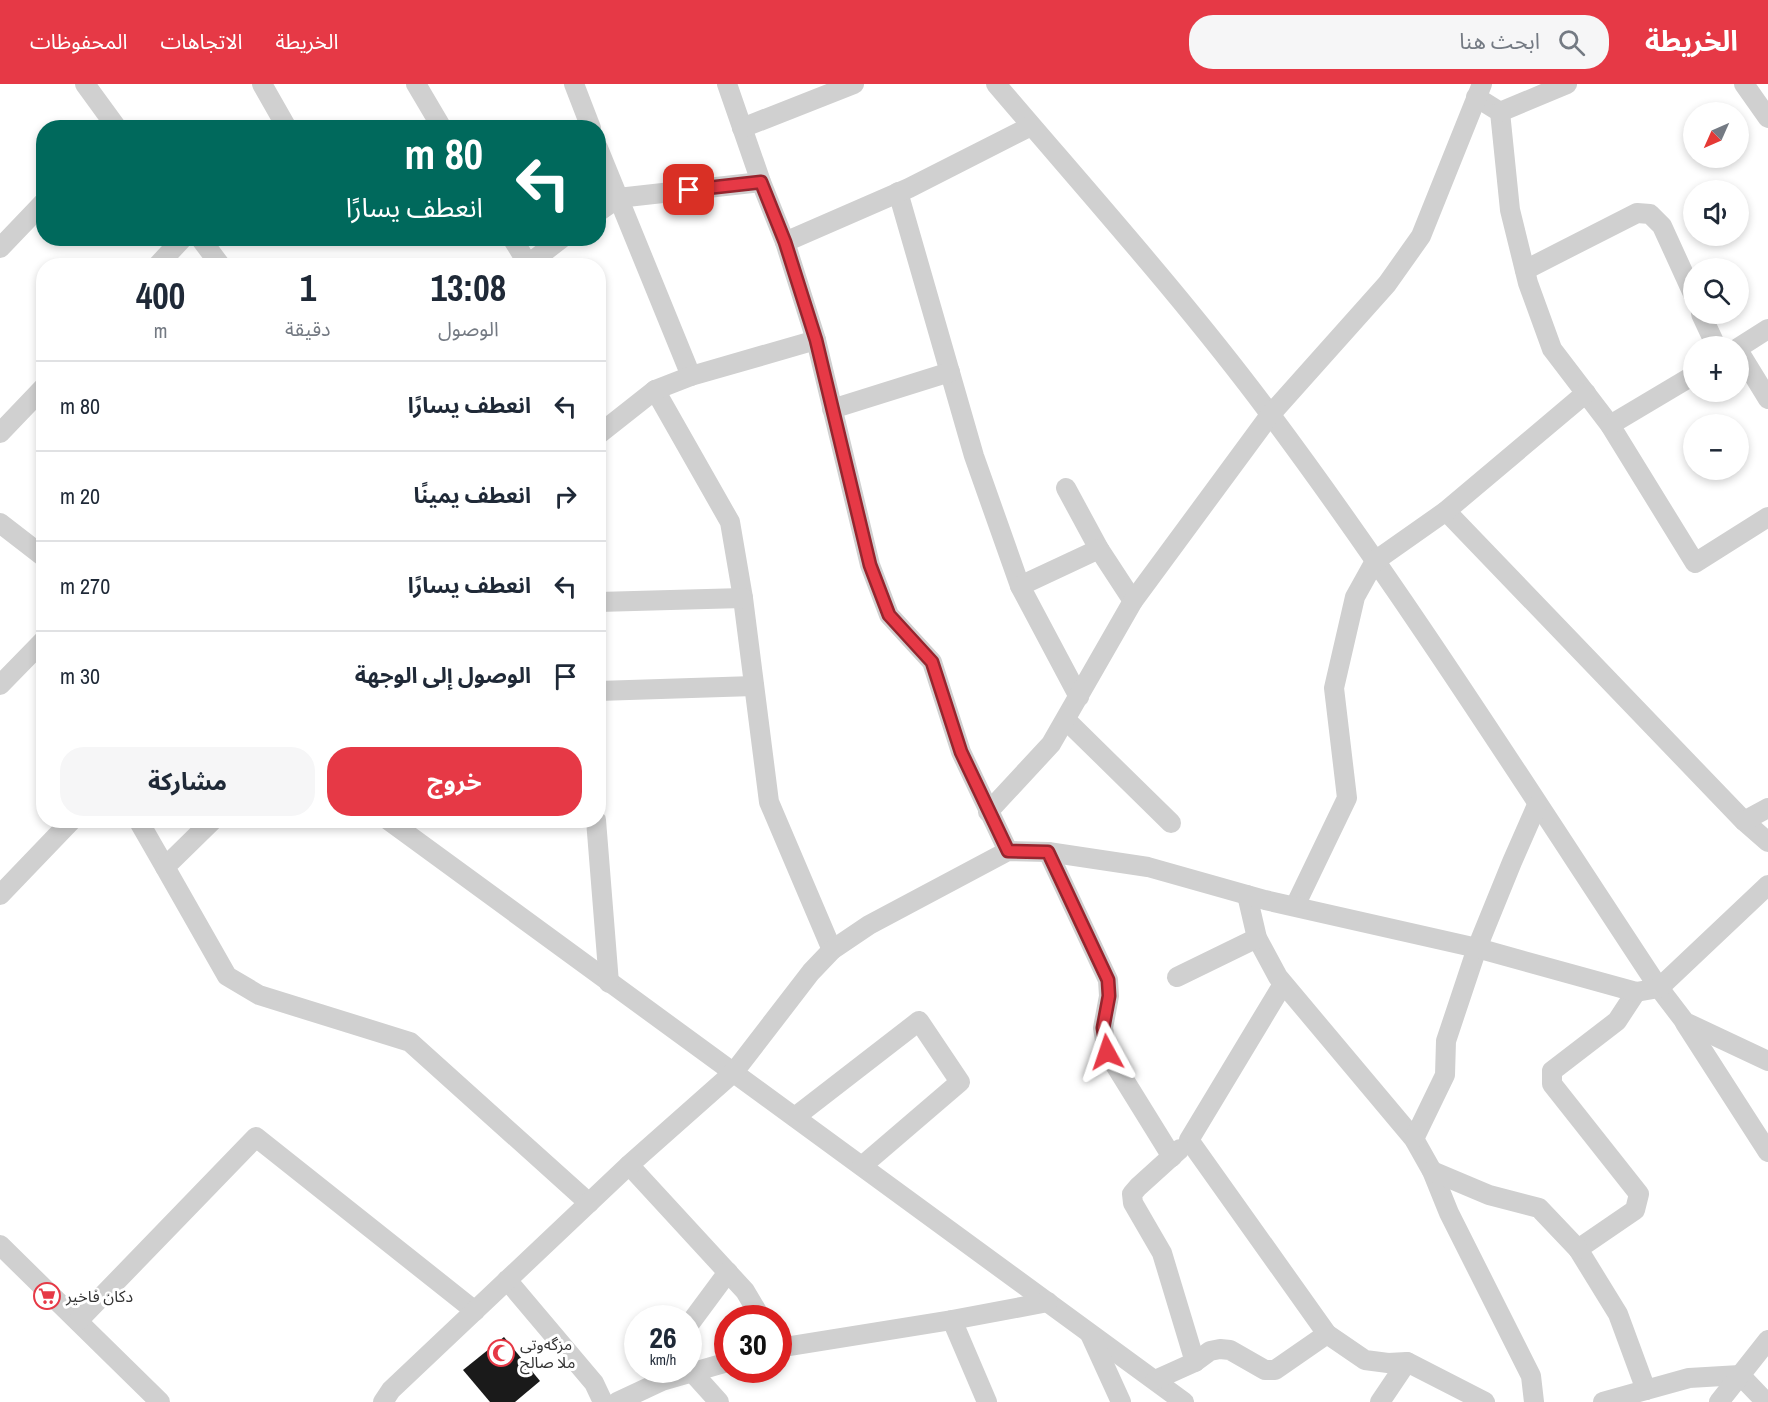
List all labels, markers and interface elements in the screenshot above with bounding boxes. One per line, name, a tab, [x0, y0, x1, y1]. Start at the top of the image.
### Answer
search box	[1189, 15, 1609, 69]
text: الخريطة	[1645, 22, 1738, 60]
text: ابحث هنا	[1459, 26, 1540, 56]
icon: search	[1555, 26, 1588, 59]
text: المحفوظات	[30, 27, 127, 56]
text: الاتجاهات	[160, 27, 242, 56]
text: الخريطة	[275, 27, 338, 56]
north arrow	[1683, 102, 1749, 168]
map controls	[1683, 102, 1749, 480]
text: 80 m	[404, 126, 483, 182]
icon: left	[504, 144, 582, 222]
pin	[663, 164, 714, 215]
icon: arrive	[672, 173, 705, 206]
button: sound	[1683, 180, 1749, 246]
text: انعطف يسارًا	[346, 189, 483, 225]
button: search	[1683, 258, 1749, 324]
text: 1	[300, 264, 316, 312]
text: 13:08	[431, 264, 506, 312]
text: 400	[136, 272, 185, 320]
text: دقيقة	[285, 315, 331, 342]
text: الوصول	[438, 315, 499, 342]
text: m	[154, 317, 167, 344]
button: +	[1683, 336, 1749, 402]
text: انعطف يسارًا	[408, 390, 531, 420]
icon: left	[549, 390, 582, 423]
text: 80 m	[60, 391, 100, 421]
button: −	[1683, 414, 1749, 480]
text: انعطف يمينًا	[413, 480, 531, 510]
icon: right	[549, 480, 582, 513]
text: 20 m	[60, 481, 100, 511]
text: انعطف يسارًا	[408, 570, 531, 600]
icon: left	[549, 570, 582, 603]
text: 270 m	[60, 571, 110, 601]
text: الوصول إلى الوجهة	[355, 660, 531, 690]
icon: arrive	[549, 660, 582, 693]
text: 30 m	[60, 661, 100, 691]
button: مشاركة	[60, 747, 315, 816]
button: خروج	[327, 747, 582, 816]
position arrow	[1075, 1020, 1139, 1084]
supermarket icon: دكان فاخیر	[32, 1281, 62, 1311]
place label: دكان فاخیر	[65, 1285, 133, 1307]
speed limit sign: 30	[714, 1305, 792, 1383]
text: 26	[649, 1317, 677, 1357]
place label: مزگه‌وتی ملا صالح	[520, 1333, 575, 1375]
mosque icon: مزگه‌وتی ملا صالح	[486, 1338, 516, 1368]
text: km/h	[650, 1349, 676, 1370]

